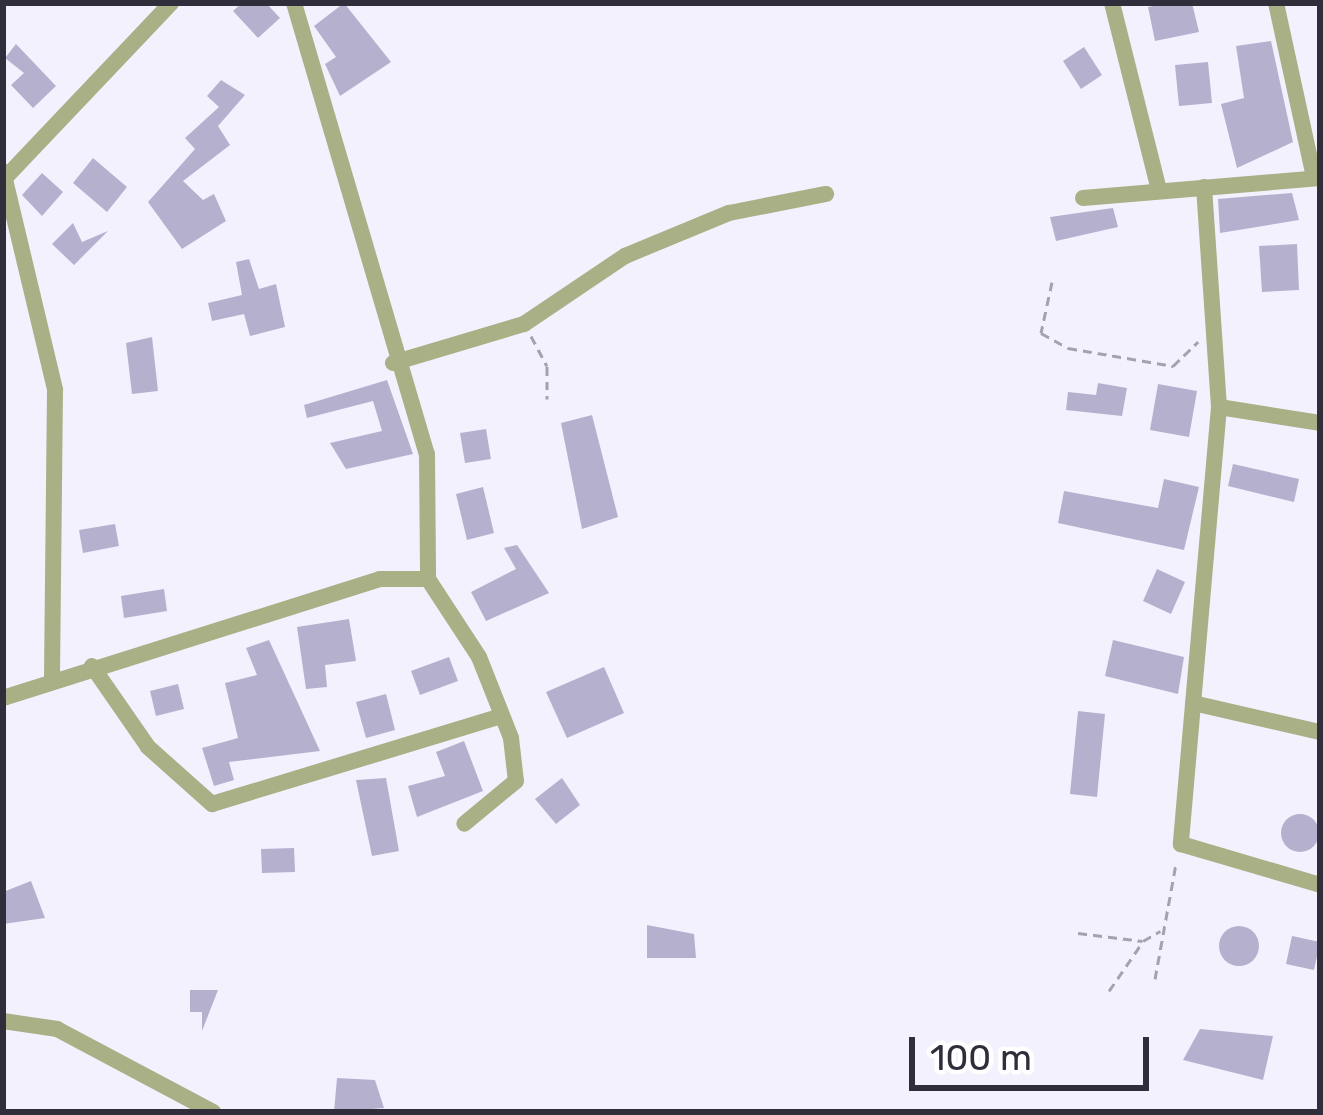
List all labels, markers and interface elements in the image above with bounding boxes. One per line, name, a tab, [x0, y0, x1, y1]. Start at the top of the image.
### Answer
scale bar	[915, 1013, 1155, 1087]
text: 100 m	[930, 1036, 1032, 1079]

